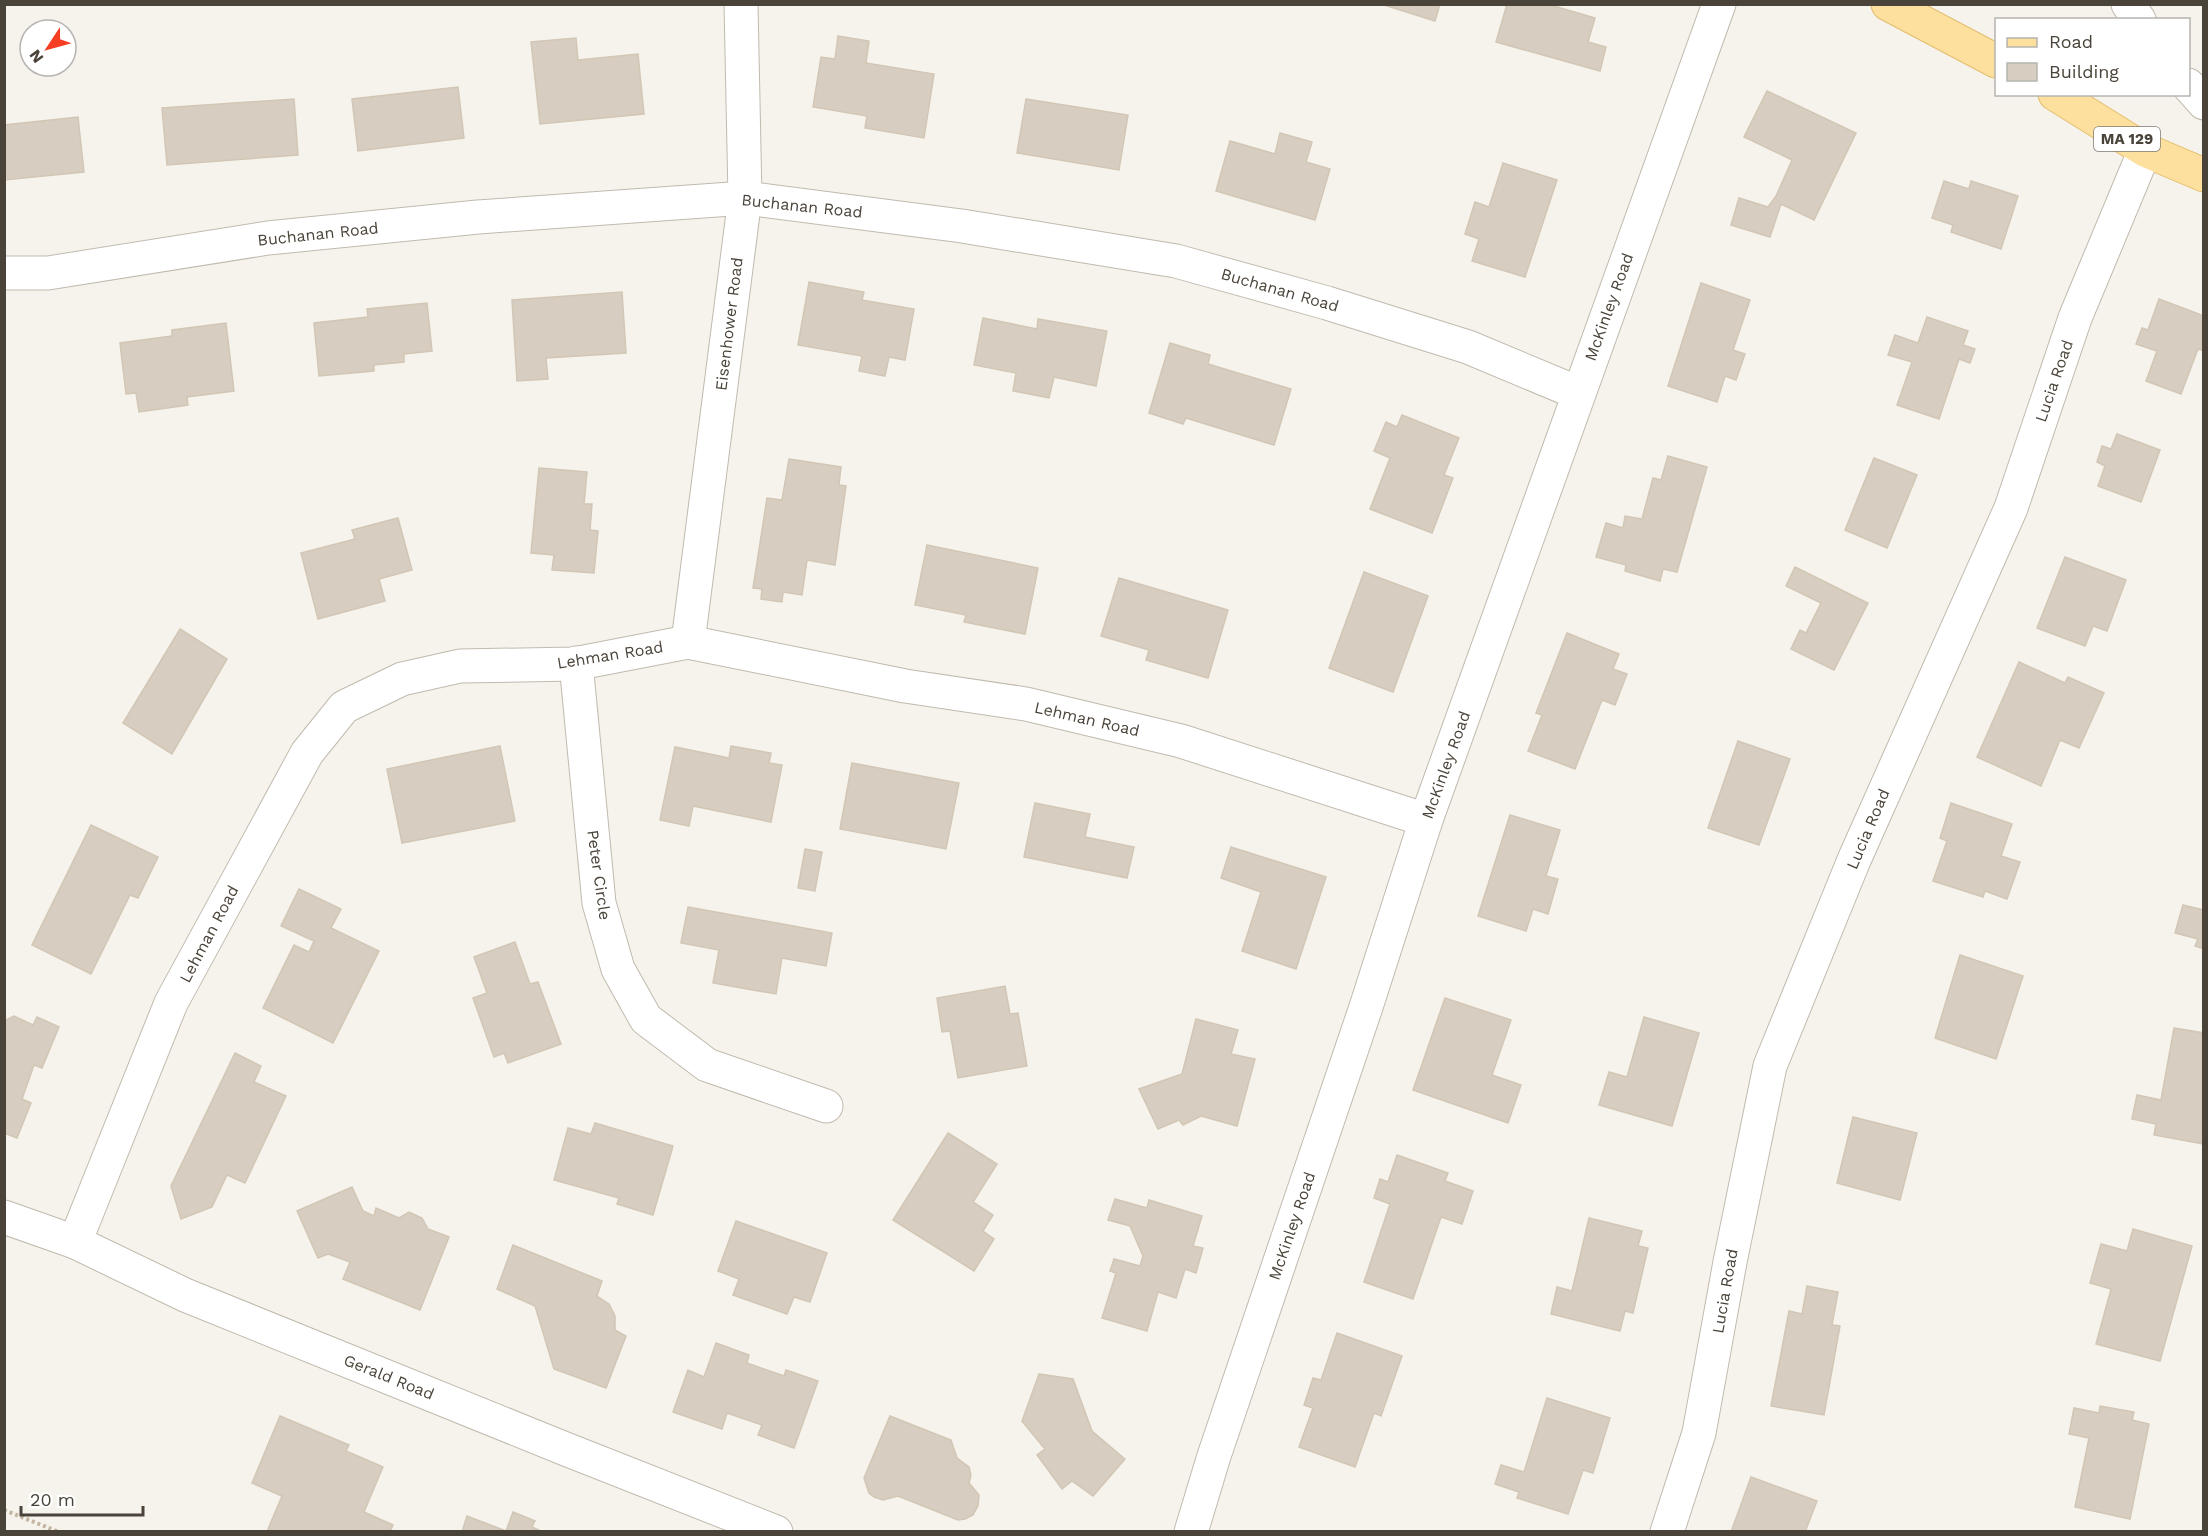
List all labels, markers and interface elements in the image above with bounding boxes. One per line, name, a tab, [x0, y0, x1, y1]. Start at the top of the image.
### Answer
north arrow	[18, 18, 78, 78]
legend	[1995, 18, 2190, 96]
text: Road	[2049, 31, 2093, 52]
text: N	[25, 46, 47, 67]
text: Building	[2049, 61, 2119, 82]
road number: MA 129	[2094, 127, 2160, 151]
street label: Buchanan Road	[741, 190, 863, 222]
street label: Buchanan Road	[257, 218, 379, 250]
street label: McKinley Road	[1581, 251, 1637, 363]
street label: Eisenhower Road	[711, 256, 747, 392]
street label: Buchanan Road	[1219, 264, 1341, 316]
street label: Lucia Road	[2031, 337, 2077, 425]
street label: Lehman Road	[556, 637, 664, 673]
street label: Lehman Road	[1033, 698, 1141, 740]
street label: McKinley Road	[1418, 709, 1474, 821]
street label: Lucia Road	[1843, 786, 1893, 872]
street label: Peter Circle	[583, 829, 615, 921]
street label: Lehman Road	[175, 882, 243, 986]
street label: McKinley Road	[1265, 1169, 1319, 1283]
street label: Lucia Road	[1708, 1247, 1742, 1335]
street label: Gerald Road	[341, 1350, 437, 1404]
scale bar	[21, 1479, 142, 1517]
text: 20 m	[30, 1489, 75, 1510]

